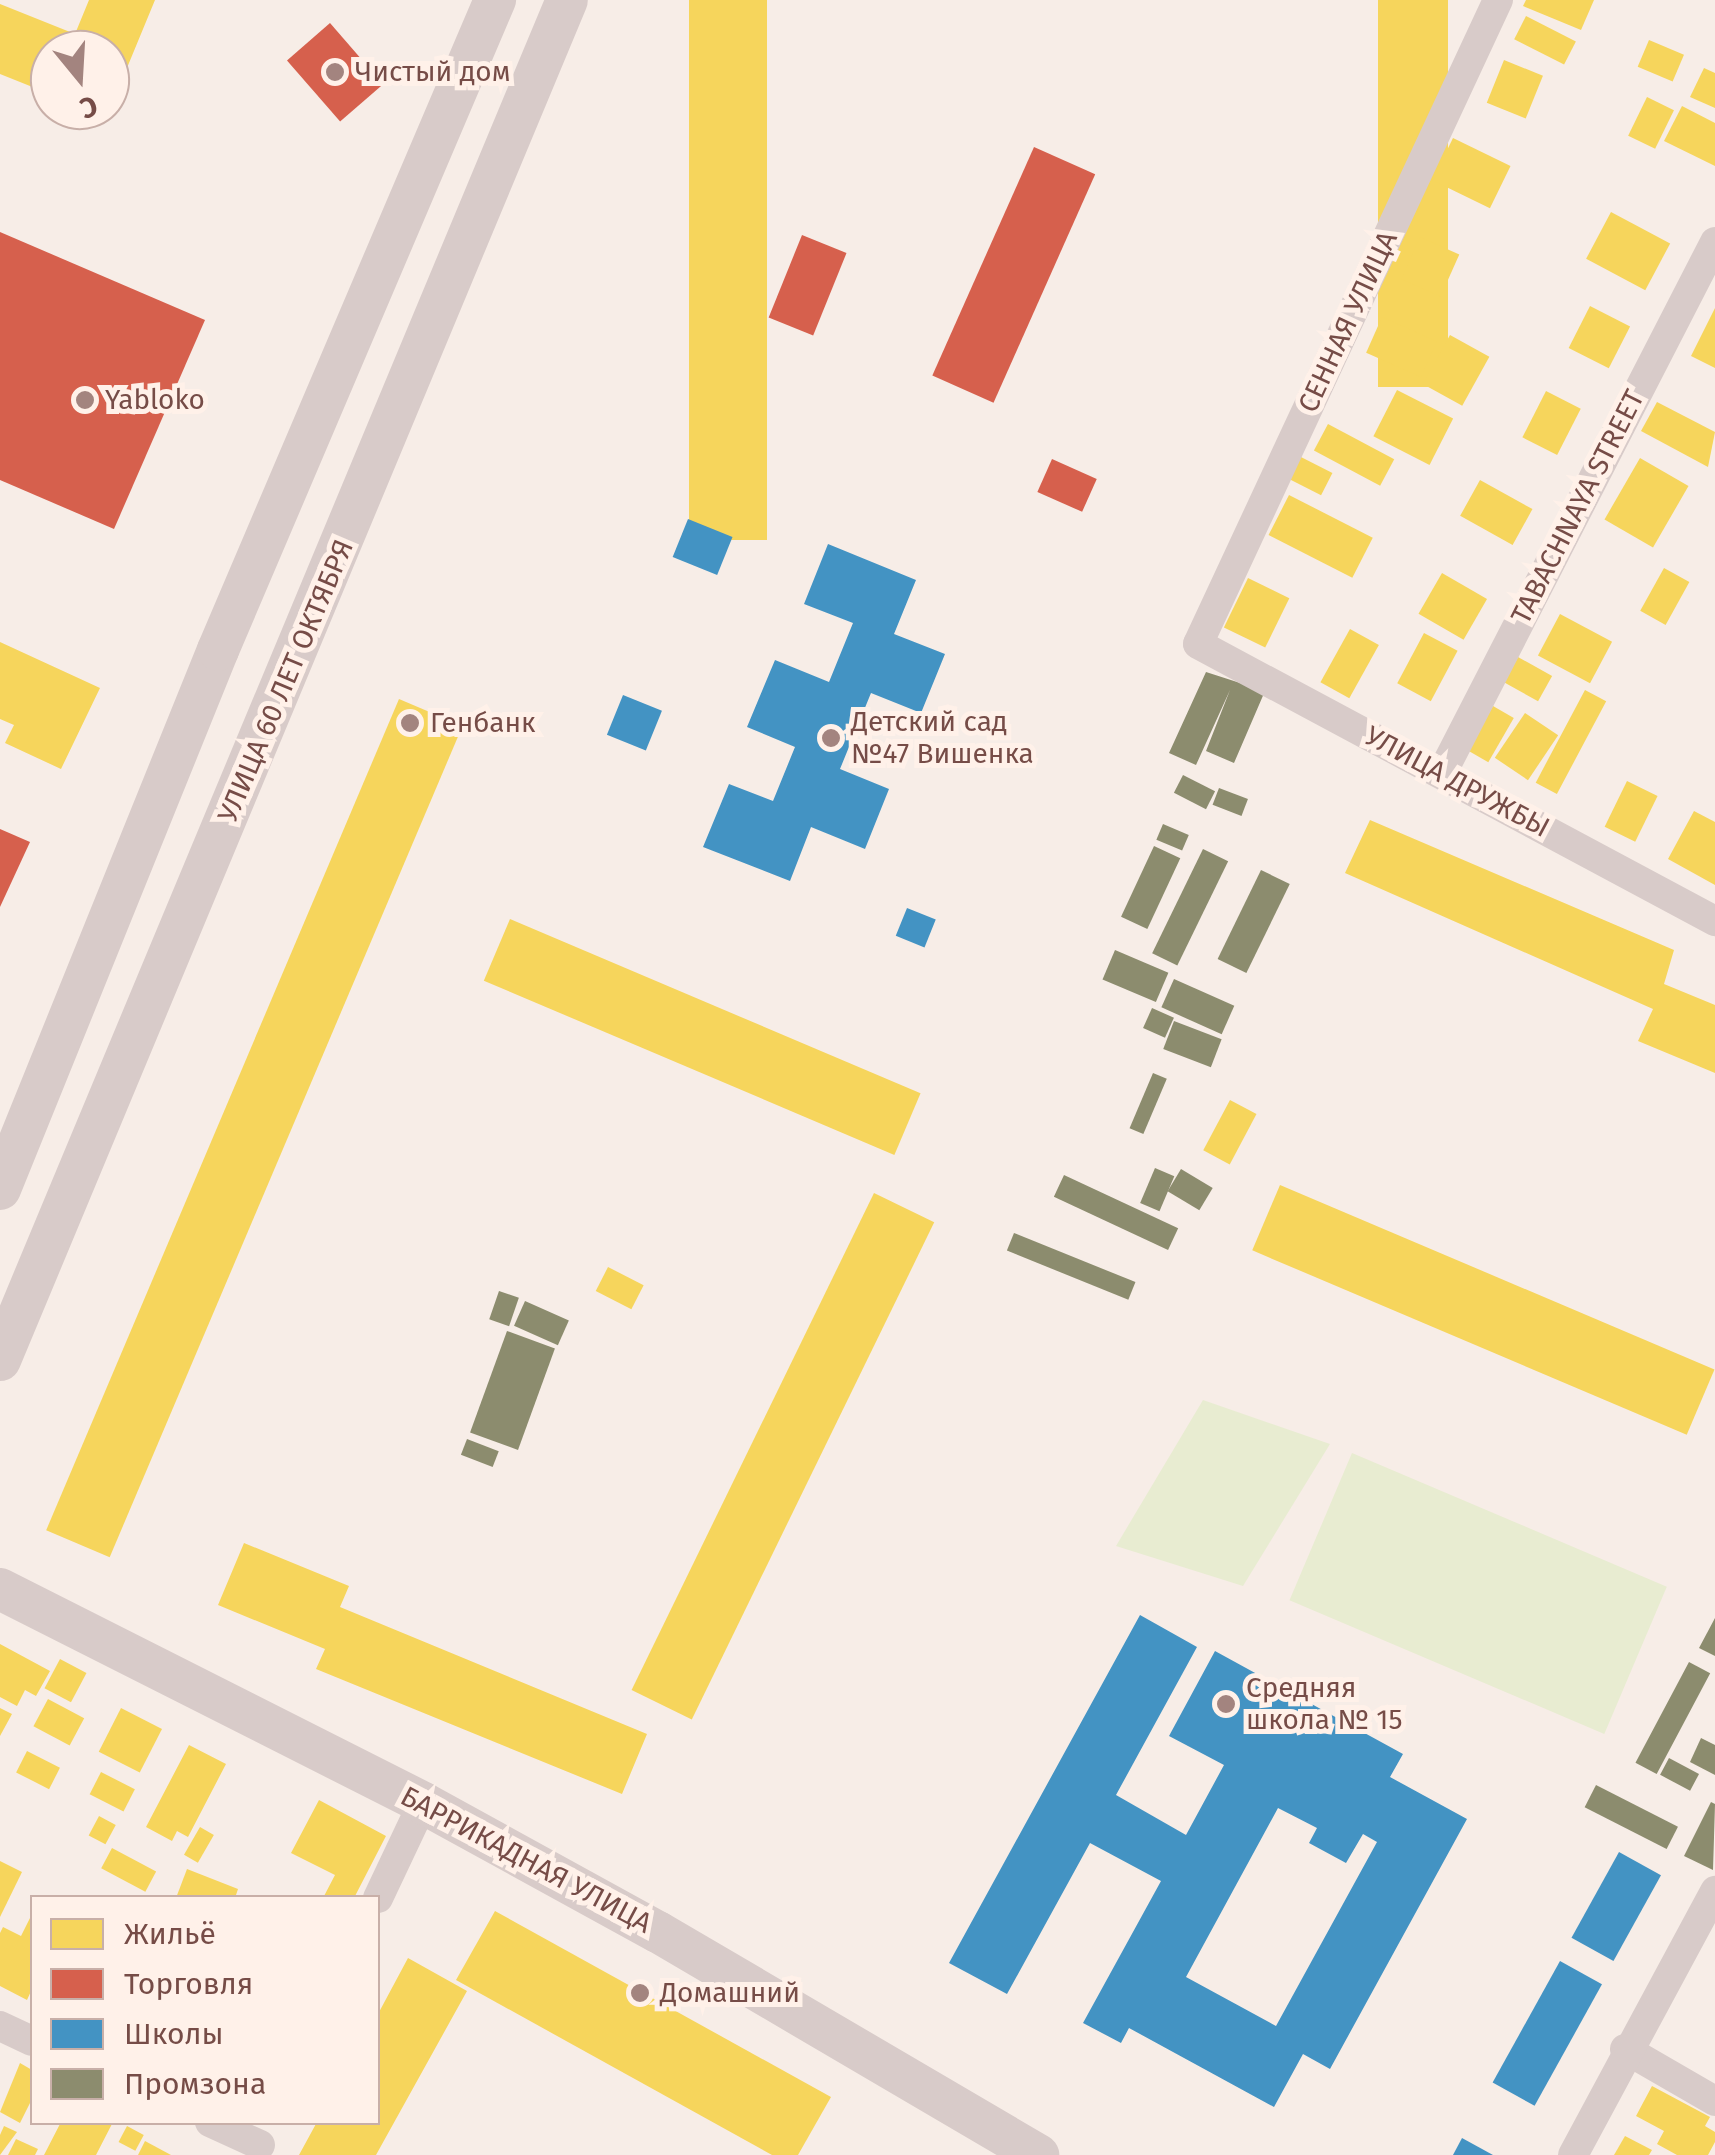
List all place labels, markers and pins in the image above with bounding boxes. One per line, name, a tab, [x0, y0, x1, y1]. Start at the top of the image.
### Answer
place label: Чистый дом	[355, 55, 510, 89]
marker: Чистый дом	[324, 61, 346, 83]
place label: Yabloko	[105, 383, 205, 417]
marker: Yabloko	[74, 389, 96, 411]
place label: Детский сад №47 Вишенка	[851, 705, 1034, 771]
place label: Генбанк	[430, 706, 536, 740]
marker: Генбанк	[399, 712, 421, 734]
marker: Детский сад №47 Вишенка	[820, 727, 842, 749]
place label: Средняя школа № 15	[1246, 1671, 1402, 1737]
marker: Средняя школа № 15	[1215, 1693, 1237, 1715]
place label: Домашний	[660, 1976, 800, 2010]
marker: Домашний	[629, 1982, 651, 2004]

